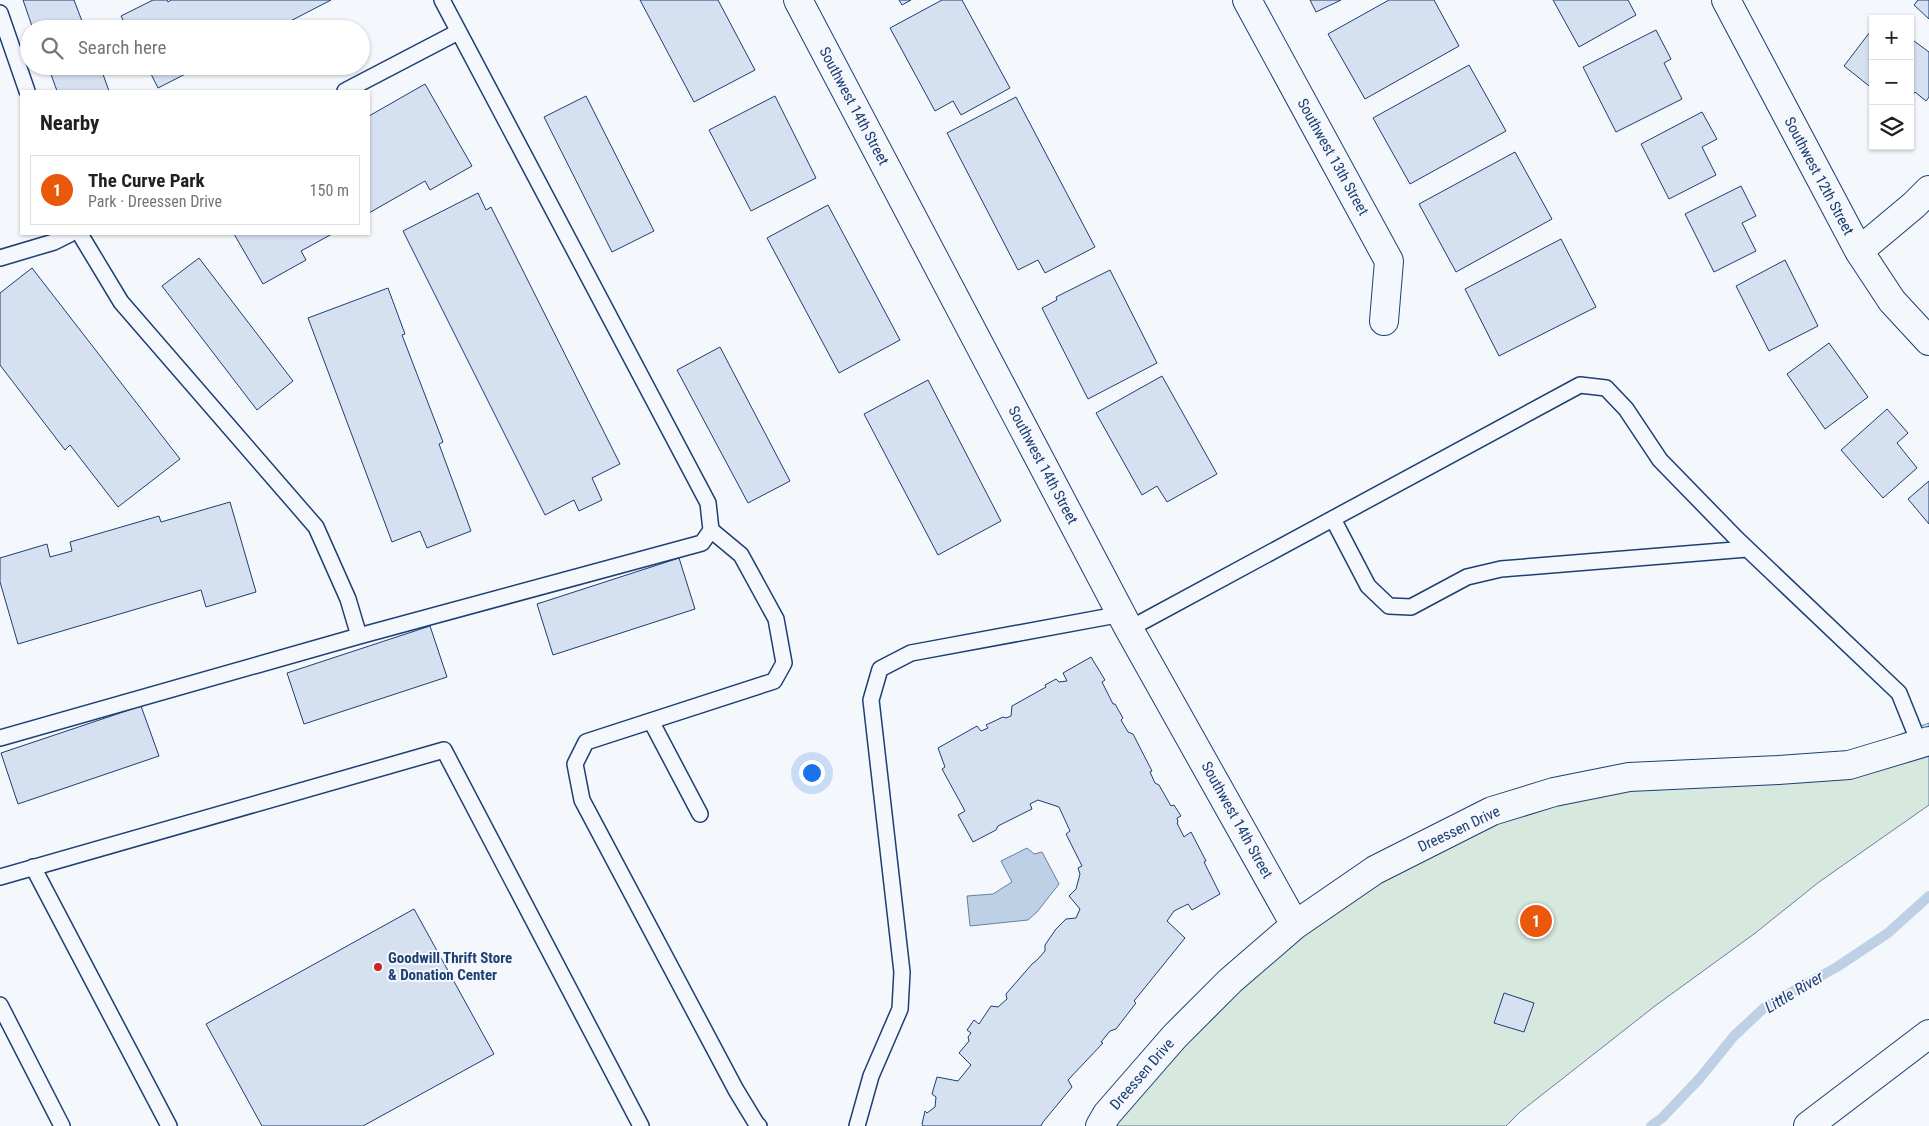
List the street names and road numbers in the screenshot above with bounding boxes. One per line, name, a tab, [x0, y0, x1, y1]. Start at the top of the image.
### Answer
street label: Southwest 14th Street	[815, 44, 893, 168]
street label: Southwest 13th Street	[1293, 95, 1373, 219]
street label: Southwest 12th Street	[1780, 114, 1858, 238]
street label: Southwest 14th Street	[1004, 403, 1082, 527]
street label: Southwest 14th Street	[1197, 758, 1277, 882]
street label: Dreessen Drive	[1415, 802, 1503, 856]
street label: Dreessen Drive	[1106, 1035, 1178, 1113]

